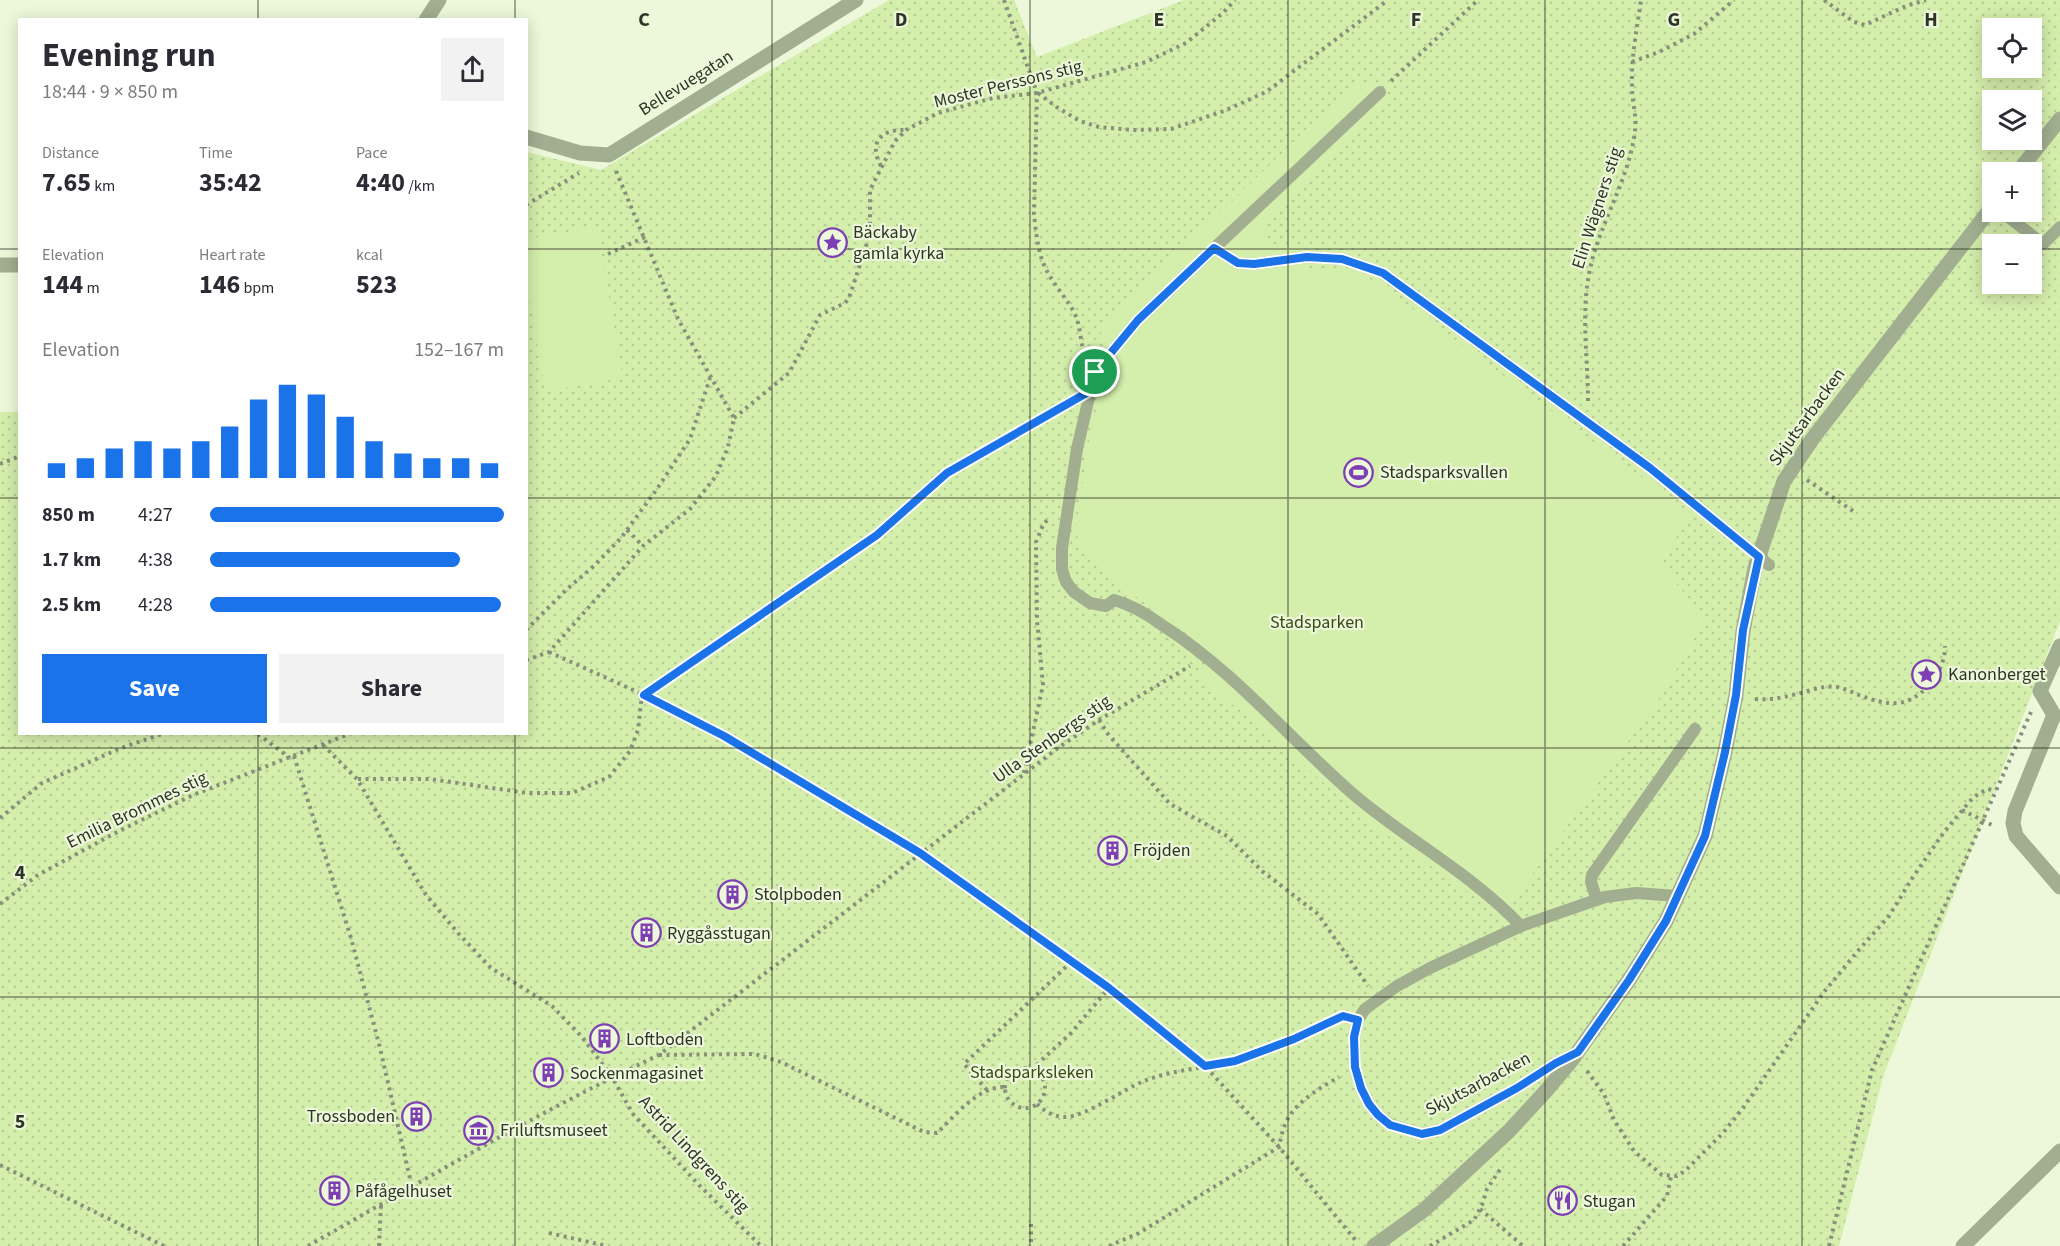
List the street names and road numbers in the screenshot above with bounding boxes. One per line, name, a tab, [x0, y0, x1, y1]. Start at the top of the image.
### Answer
street label: Bellevuegatan	[634, 44, 738, 122]
street label: Moster Perssons stig	[931, 53, 1085, 115]
street label: Elin Wägners stig	[1566, 144, 1628, 272]
street label: Skjutsarbacken	[1763, 363, 1851, 471]
street label: Ulla Stenbergs stig	[988, 689, 1116, 789]
street label: Emilia Brommes stig	[62, 765, 212, 855]
street label: Skjutsarbacken	[1421, 1046, 1535, 1122]
street label: Astrid Lindgrens stig	[633, 1090, 755, 1218]

